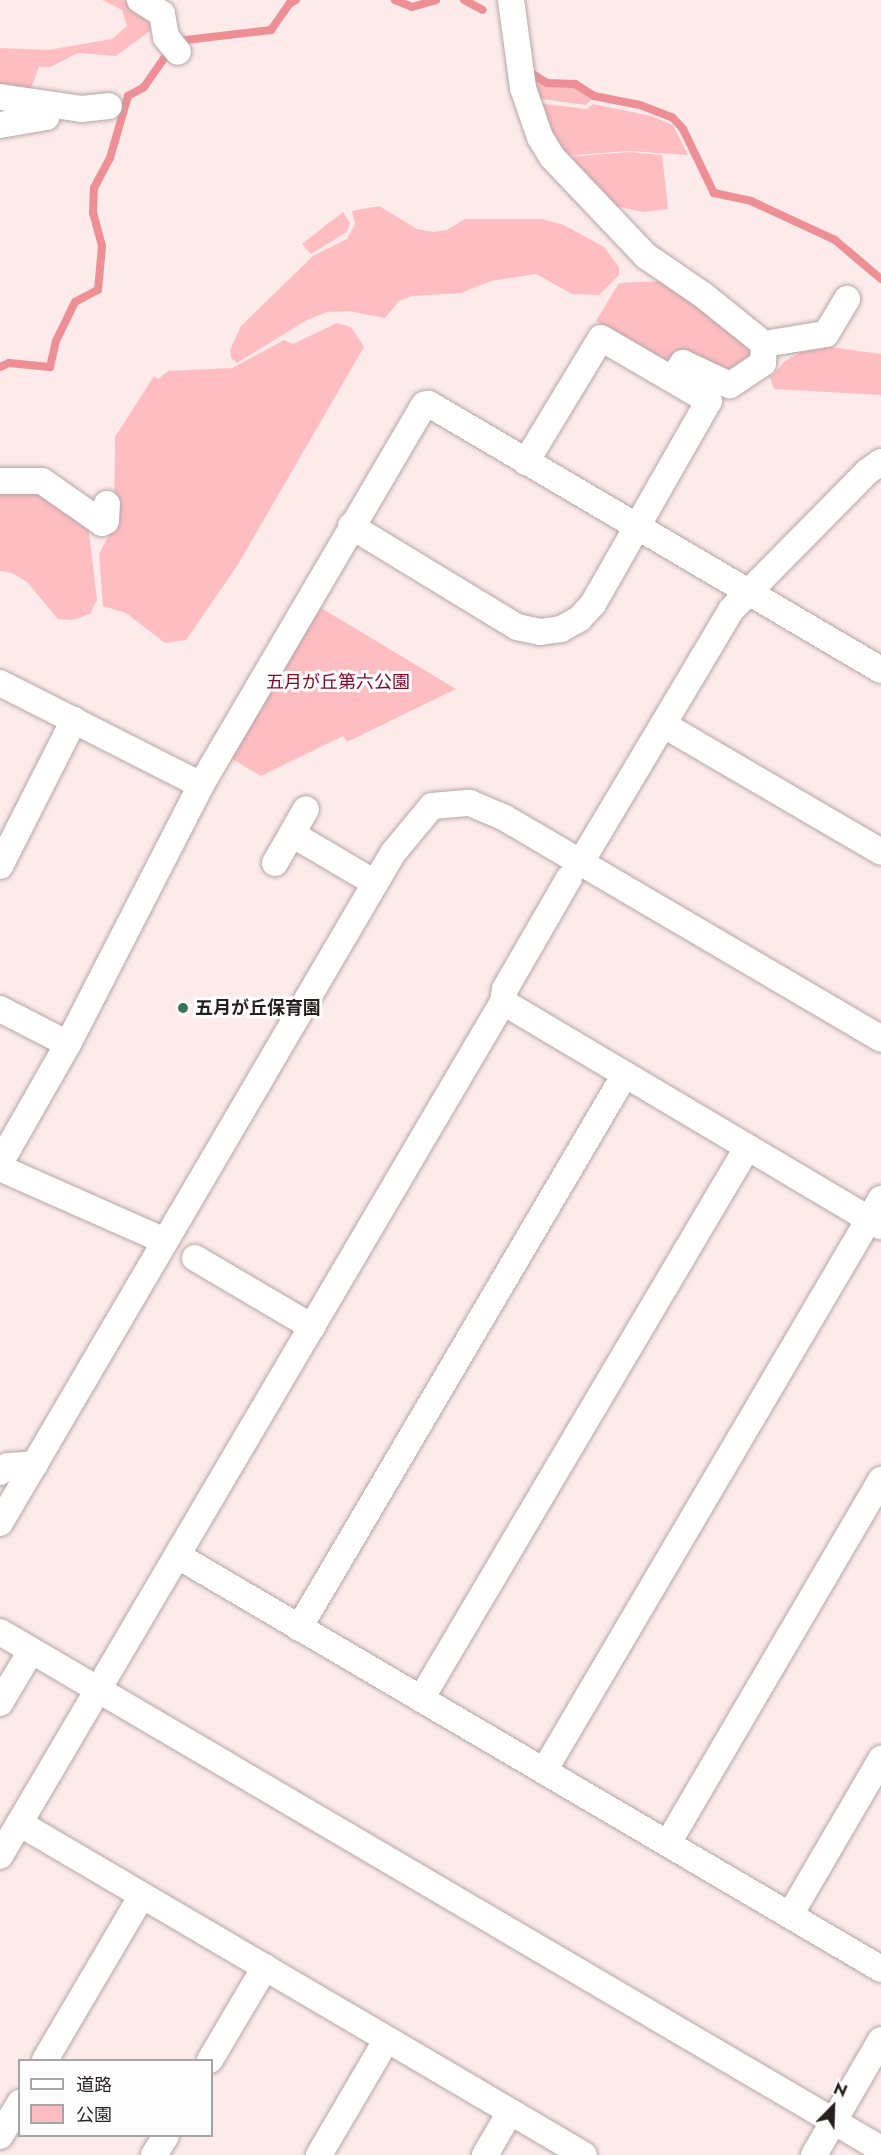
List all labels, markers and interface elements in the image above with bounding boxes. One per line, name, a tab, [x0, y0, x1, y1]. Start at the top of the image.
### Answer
park label: 五月が丘第六公園	[266, 671, 410, 693]
place label: 五月が丘保育園	[195, 997, 321, 1019]
marker: 五月が丘保育園	[176, 1001, 190, 1015]
legend	[18, 2059, 213, 2137]
text: 道路	[76, 2072, 112, 2098]
north arrow	[803, 2077, 863, 2137]
text: N	[830, 2077, 851, 2103]
text: 公園	[76, 2102, 112, 2128]

